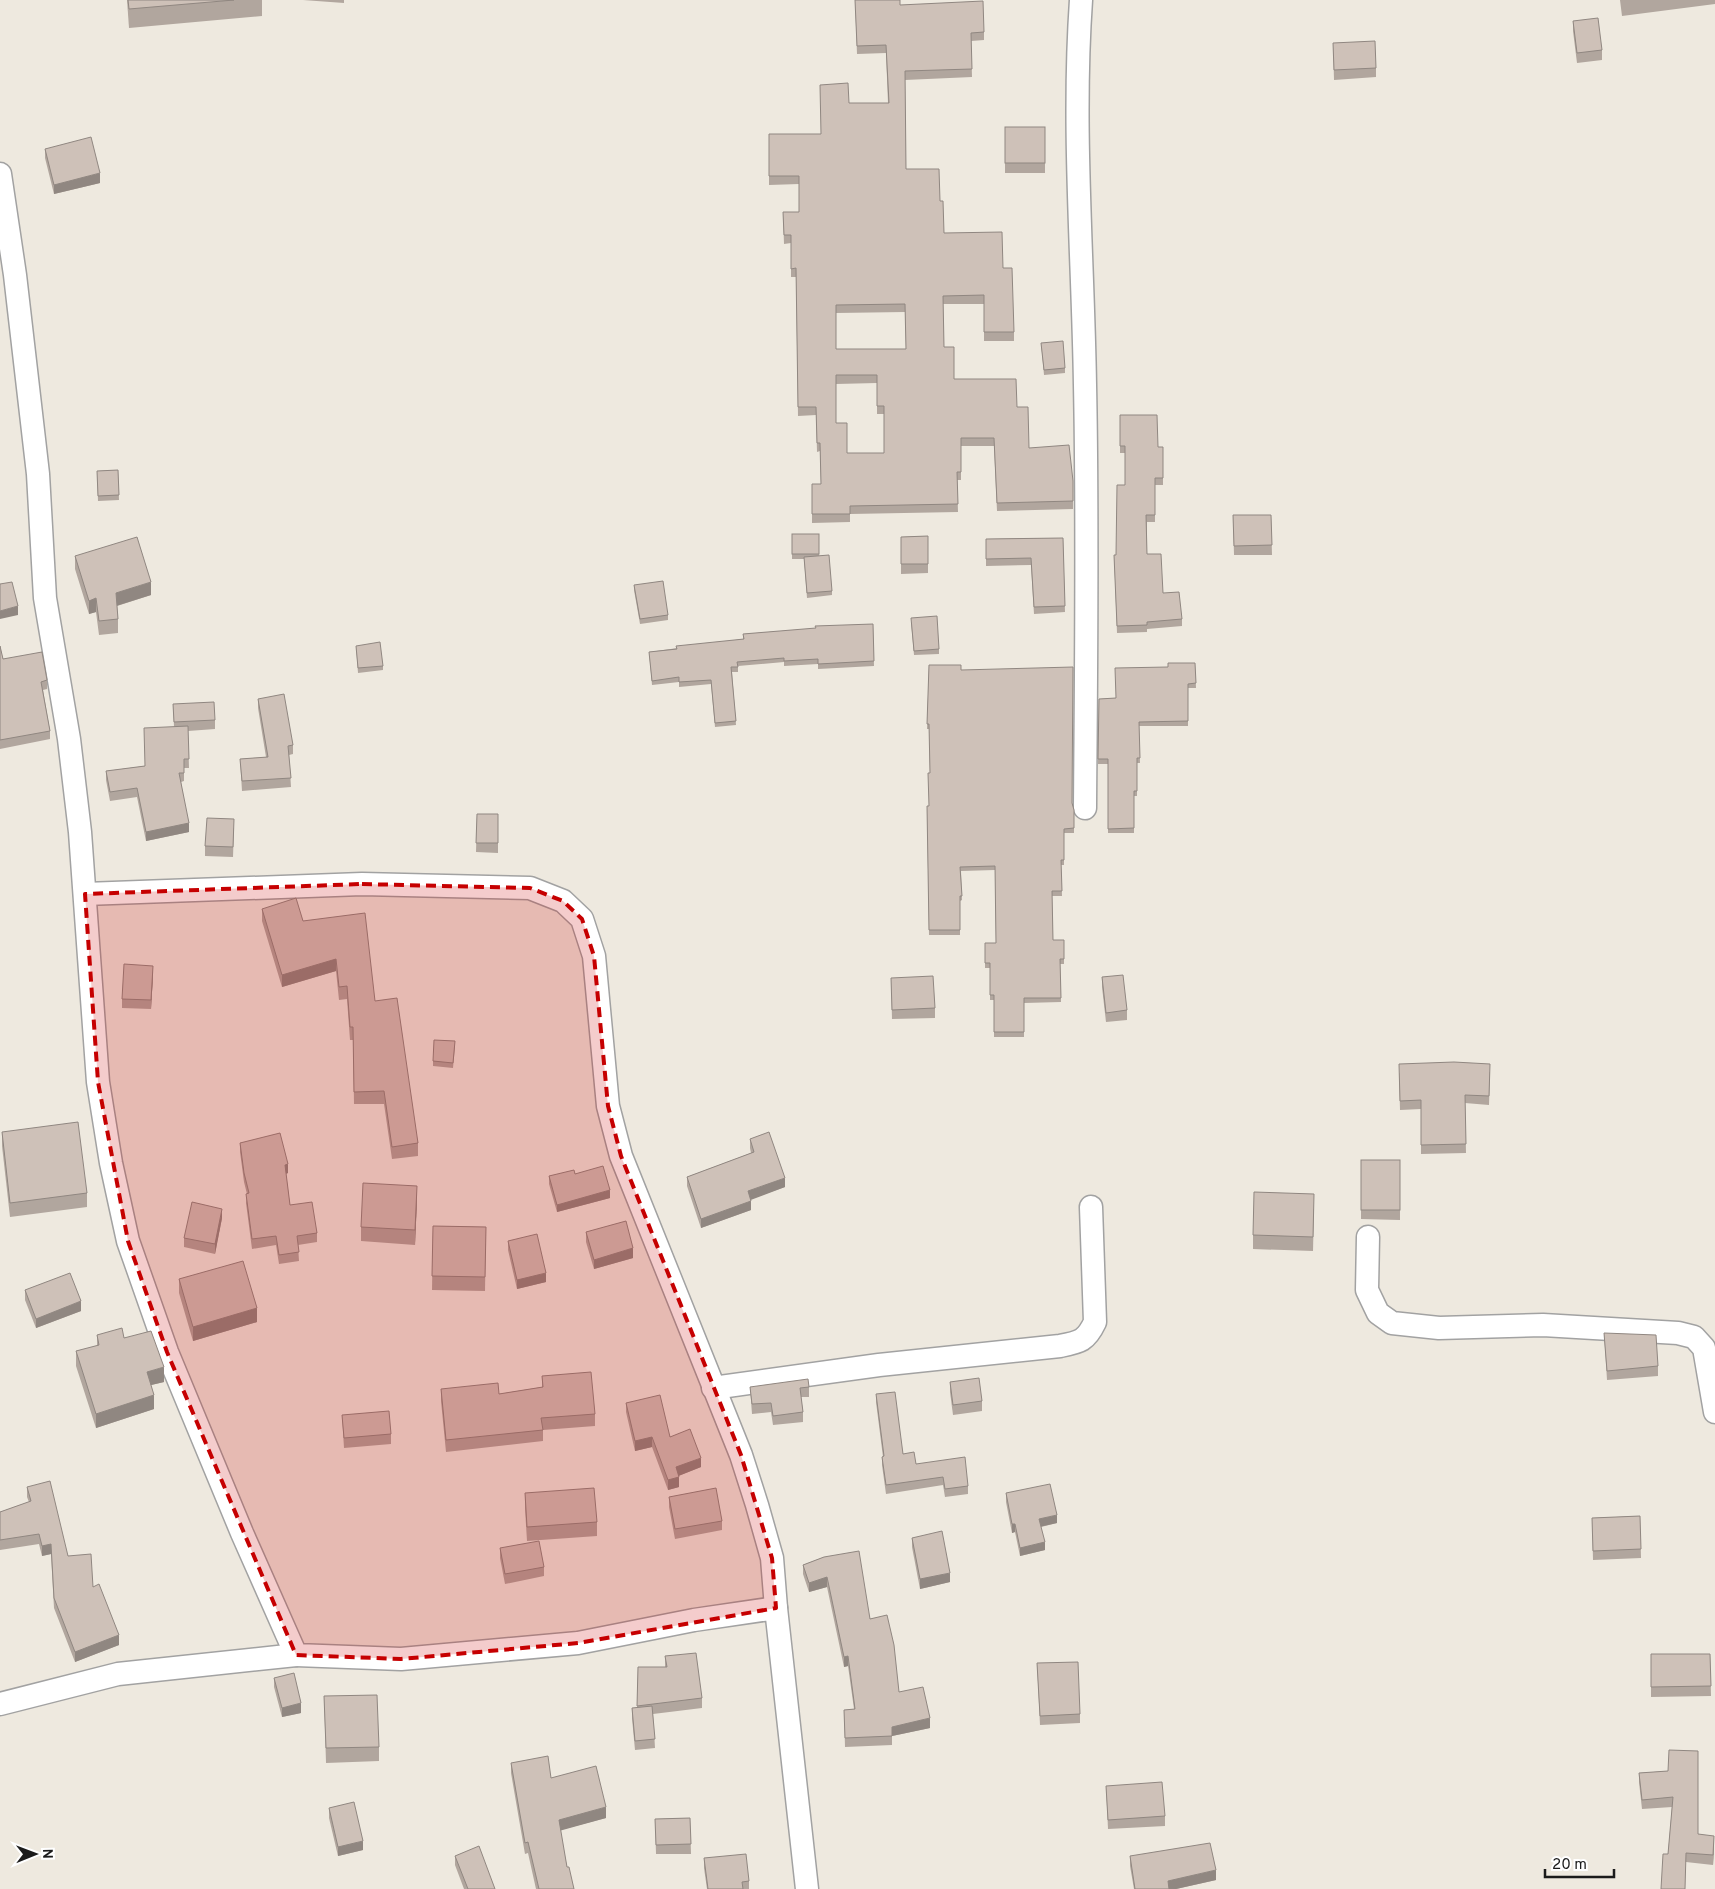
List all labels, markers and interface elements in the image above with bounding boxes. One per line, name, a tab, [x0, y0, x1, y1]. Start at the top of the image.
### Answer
north arrow	[10, 1829, 60, 1879]
scale bar	[1545, 1846, 1614, 1878]
text: N	[38, 1849, 55, 1859]
text: 20 m	[1552, 1856, 1587, 1875]

